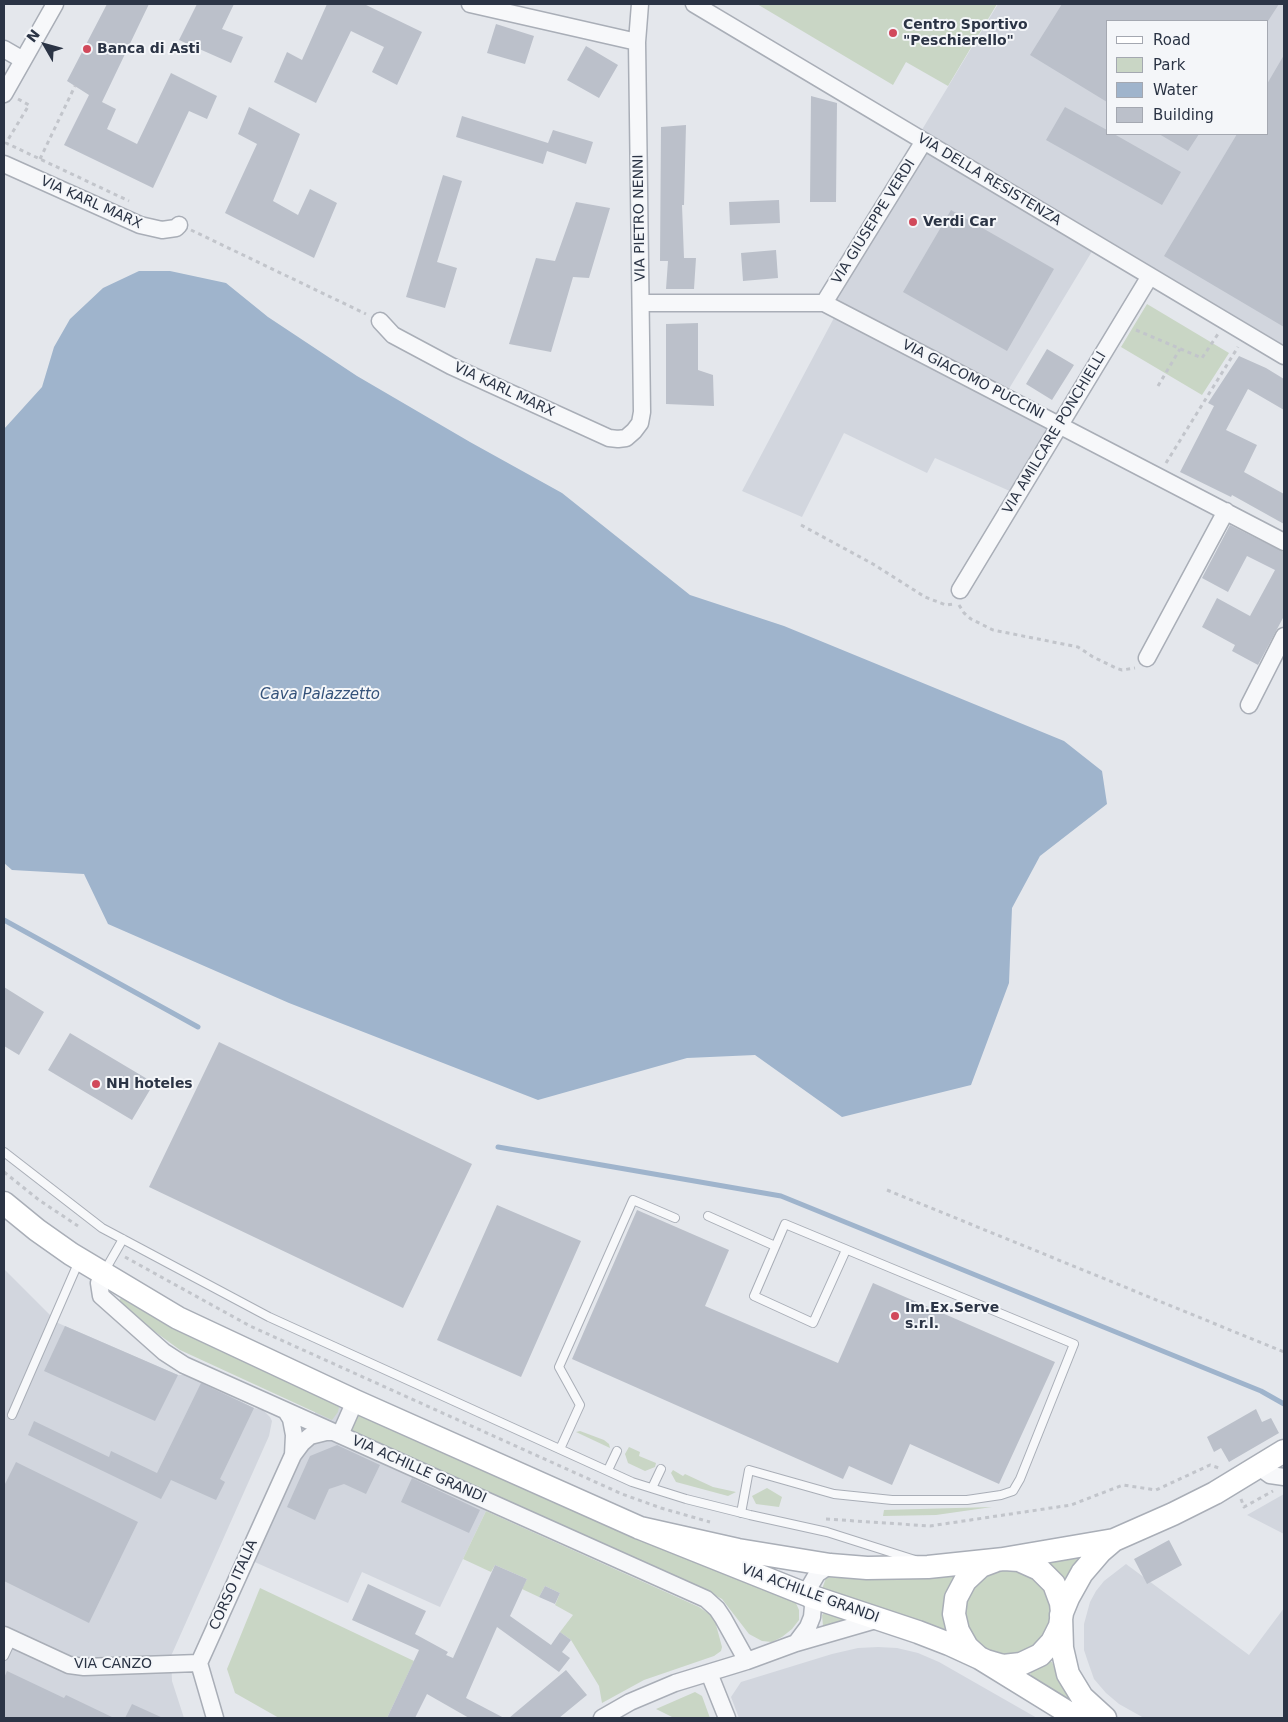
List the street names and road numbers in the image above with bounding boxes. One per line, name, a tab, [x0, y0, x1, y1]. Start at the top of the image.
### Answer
street label: VIA DELLA RESISTENZA	[914, 130, 1064, 230]
street label: VIA PIETRO NENNI	[630, 154, 650, 282]
street label: VIA GIUSEPPE VERDI	[829, 157, 919, 287]
street label: VIA KARL MARX	[38, 173, 144, 233]
street label: VIA GIACOMO PUCCINI	[899, 337, 1047, 423]
street label: VIA AMILCARE PONCHIELLI	[1000, 349, 1110, 517]
street label: VIA KARL MARX	[451, 359, 557, 421]
street label: VIA ACHILLE GRANDI	[349, 1433, 489, 1507]
street label: CORSO ITALIA	[206, 1537, 262, 1633]
street label: VIA ACHILLE GRANDI	[739, 1561, 881, 1627]
street label: VIA CANZO	[74, 1656, 152, 1672]

